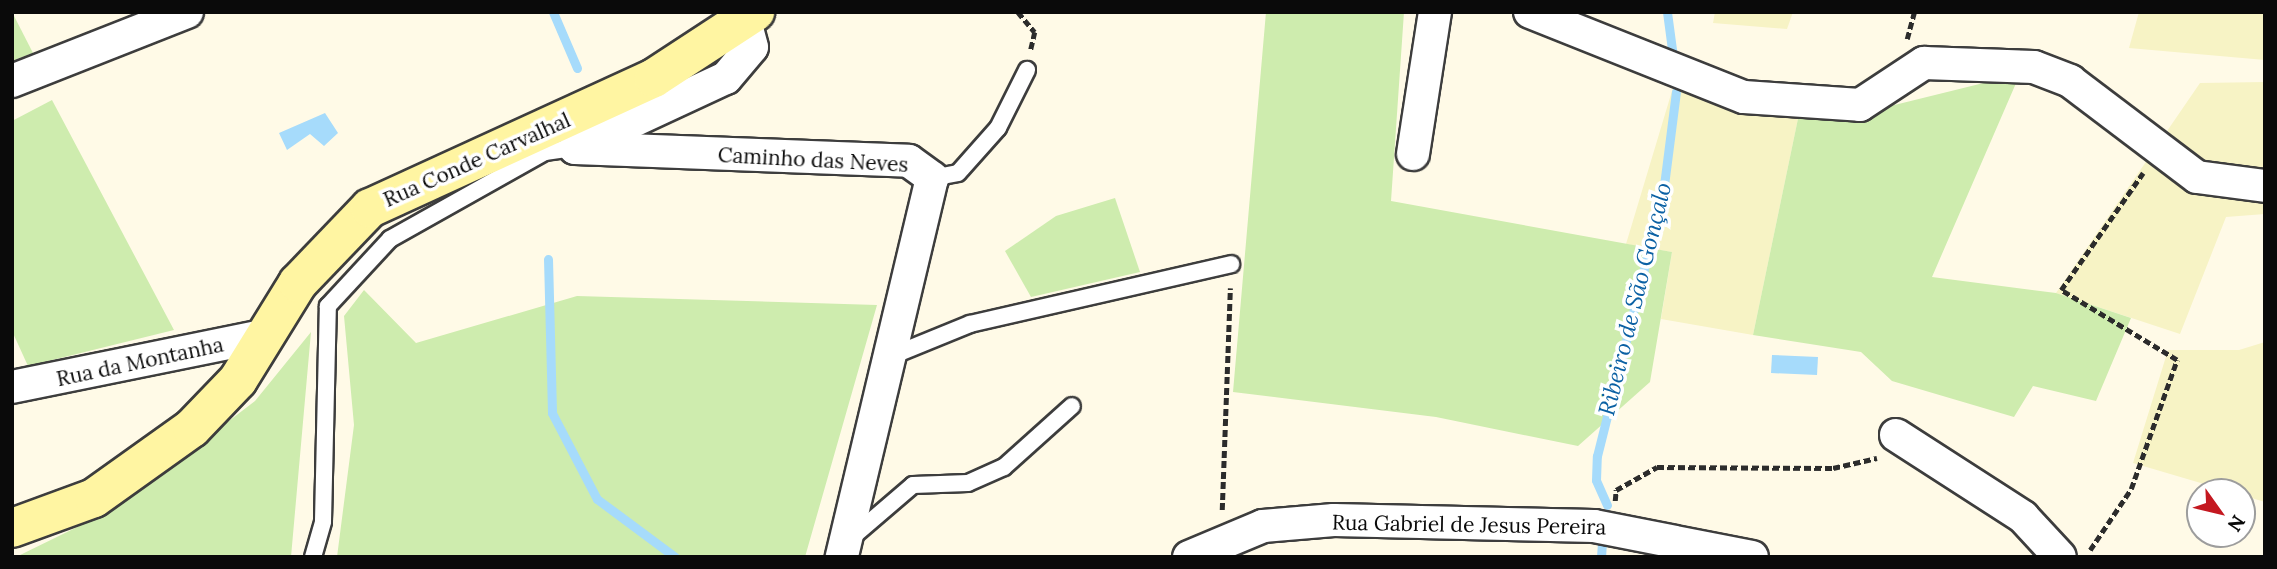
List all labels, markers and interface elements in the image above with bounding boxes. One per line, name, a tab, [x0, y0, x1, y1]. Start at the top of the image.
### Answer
street label: Rua Conde Carvalhal	[380, 107, 574, 213]
street label: Caminho das Neves	[717, 142, 909, 178]
water label: Ribeiro de São Gonçalo	[1593, 180, 1677, 418]
street label: Rua da Montanha	[54, 332, 226, 392]
north arrow	[2186, 478, 2256, 548]
street label: Rua Gabriel de Jesus Pereira	[1332, 510, 1606, 540]
text: N	[2223, 511, 2251, 536]

